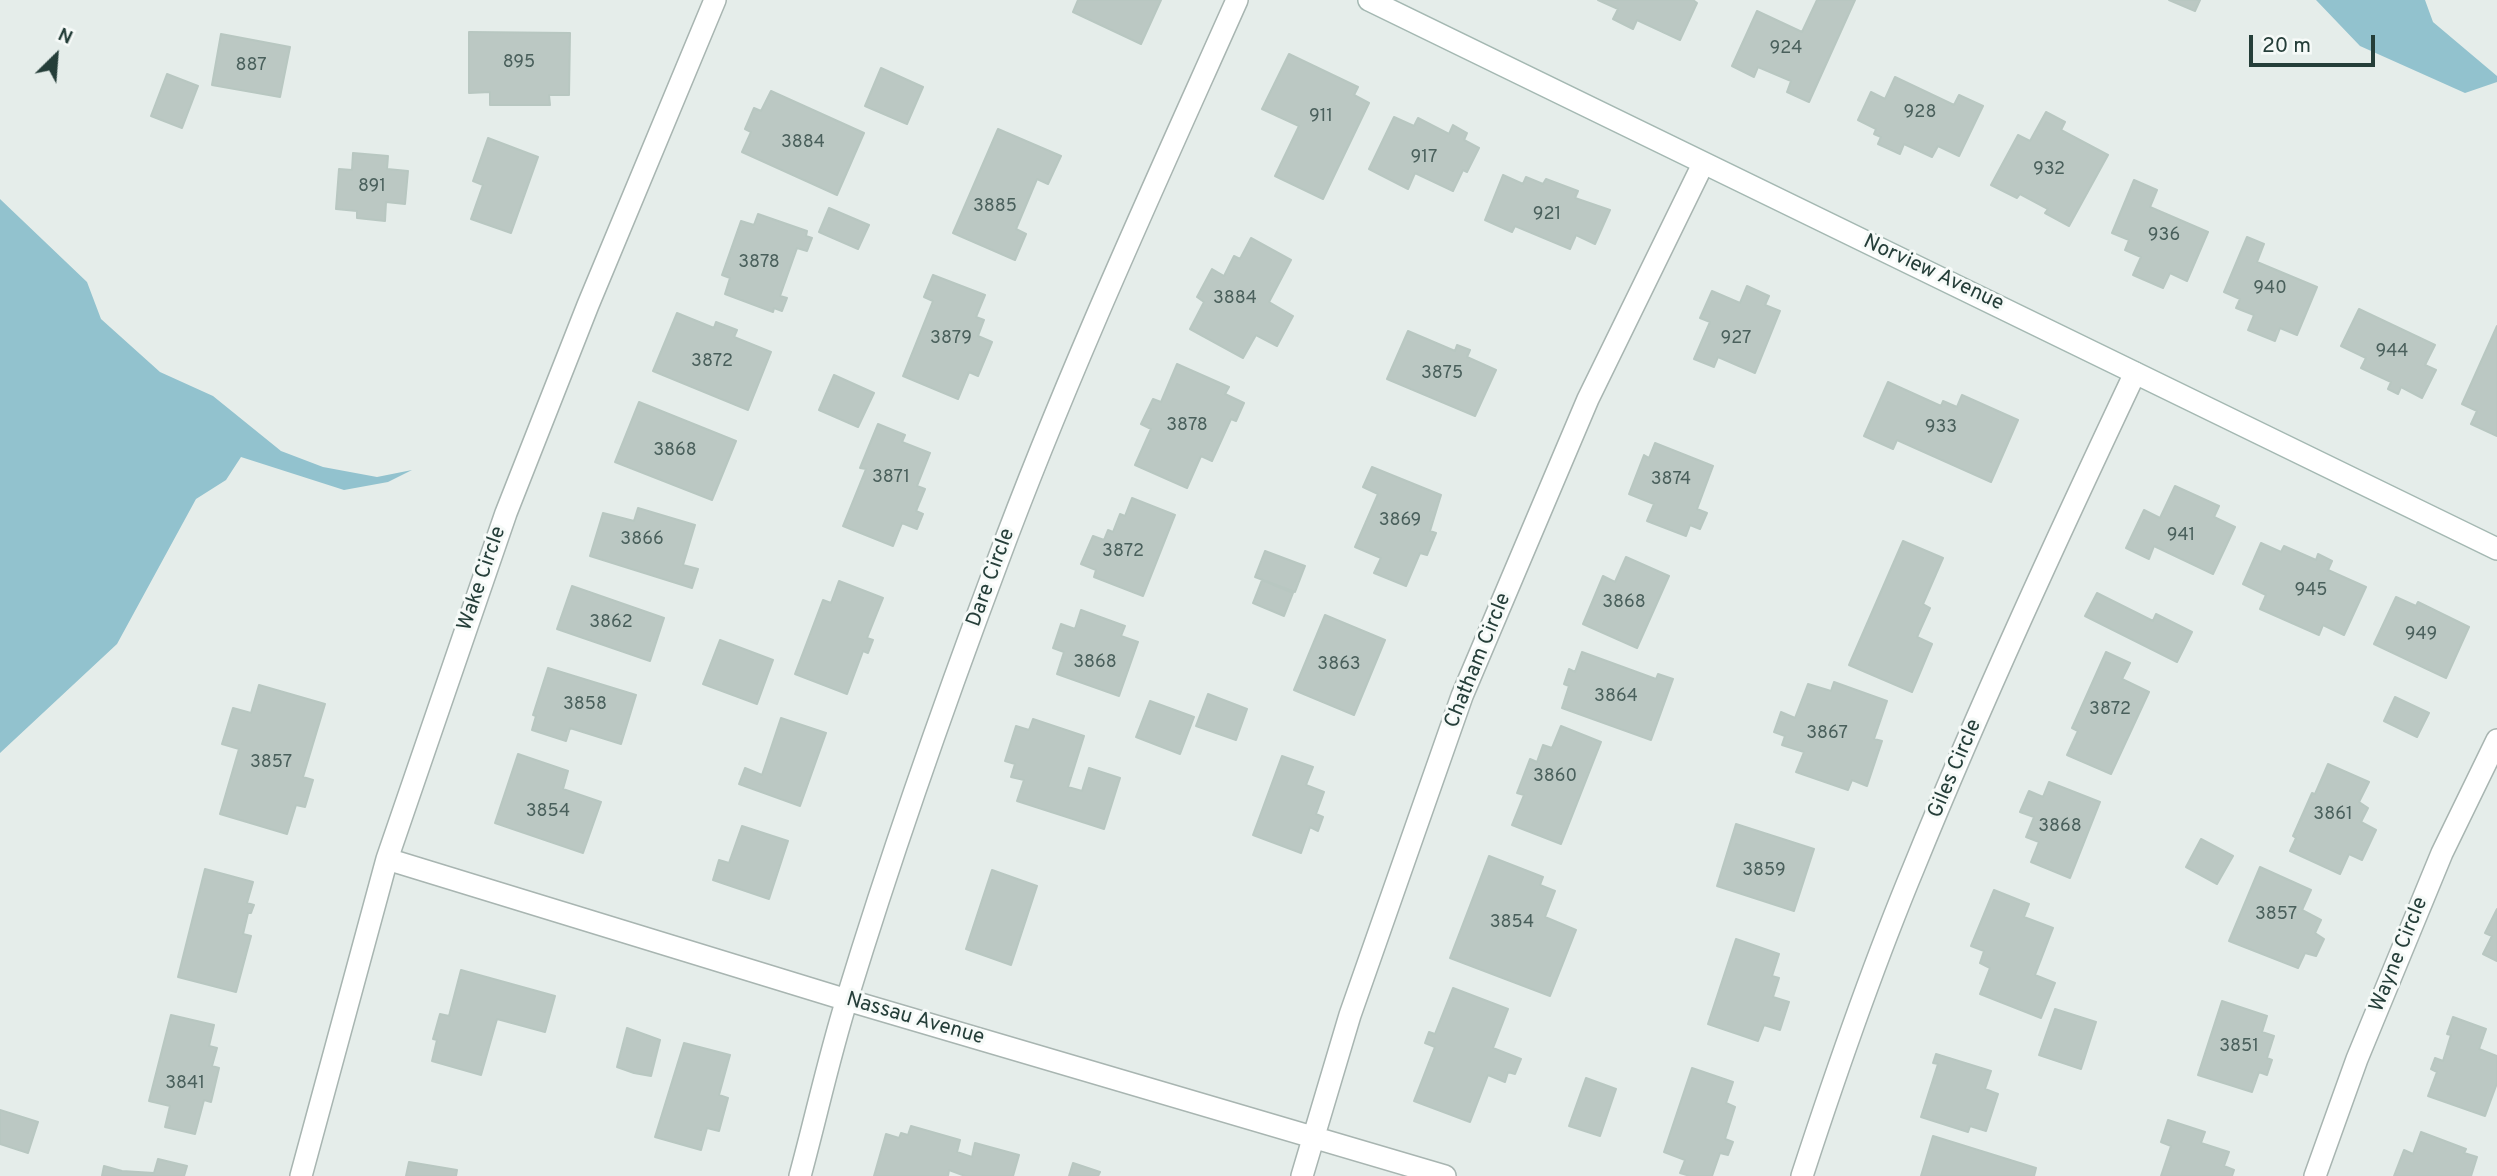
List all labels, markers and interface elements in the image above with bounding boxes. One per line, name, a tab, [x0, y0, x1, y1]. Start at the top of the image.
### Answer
north arrow	[21, 21, 91, 91]
scale bar	[2252, 21, 2378, 65]
text: N	[54, 23, 76, 51]
text: 20 m	[2262, 33, 2311, 60]
house number: 924	[1770, 38, 1802, 60]
house number: 895	[503, 52, 535, 74]
house number: 887	[235, 55, 267, 77]
house number: 928	[1904, 102, 1936, 124]
house number: 911	[1309, 106, 1333, 128]
house number: 3884	[781, 132, 825, 154]
house number: 917	[1411, 147, 1437, 169]
house number: 932	[2033, 159, 2065, 181]
house number: 891	[358, 176, 386, 198]
house number: 3885	[973, 196, 1017, 218]
house number: 921	[1533, 204, 1561, 226]
house number: 936	[2148, 225, 2180, 247]
street label: Norview Avenue	[1859, 230, 2007, 318]
house number: 3878	[738, 252, 780, 274]
house number: 940	[2253, 278, 2287, 300]
house number: 3884	[1213, 288, 1257, 310]
house number: 3879	[930, 328, 972, 350]
house number: 927	[1721, 328, 1751, 350]
house number: 944	[2375, 341, 2409, 363]
house number: 3872	[691, 351, 733, 373]
house number: 3875	[1421, 363, 1463, 385]
house number: 3878	[1166, 415, 1208, 437]
house number: 933	[1925, 417, 1957, 439]
house number: 3868	[653, 440, 697, 462]
house number: 3871	[872, 467, 910, 489]
house number: 3874	[1651, 469, 1691, 491]
house number: 3869	[1379, 510, 1421, 532]
street label: Wake Circle	[453, 523, 513, 635]
street label: Dare Circle	[963, 525, 1021, 631]
house number: 941	[2167, 525, 2195, 547]
house number: 3866	[620, 529, 664, 551]
house number: 3872	[1102, 541, 1144, 563]
house number: 945	[2294, 580, 2328, 602]
street label: Chatham Circle	[1440, 590, 1518, 732]
house number: 3868	[1602, 592, 1646, 614]
house number: 3862	[589, 612, 633, 634]
house number: 949	[2405, 624, 2437, 646]
house number: 3868	[1073, 652, 1117, 674]
house number: 3863	[1317, 654, 1361, 676]
house number: 3864	[1594, 686, 1638, 708]
house number: 3858	[563, 694, 607, 716]
house number: 3872	[2089, 699, 2131, 721]
street label: Giles Circle	[1924, 716, 1988, 822]
house number: 3867	[1806, 723, 1848, 745]
house number: 3857	[250, 752, 292, 774]
house number: 3860	[1533, 766, 1577, 788]
house number: 3854	[526, 801, 570, 823]
house number: 3861	[2313, 804, 2353, 826]
house number: 3868	[2038, 816, 2082, 838]
house number: 3859	[1742, 860, 1786, 882]
street label: Wayne Circle	[2366, 894, 2434, 1016]
house number: 3857	[2255, 904, 2297, 926]
house number: 3854	[1490, 912, 1534, 934]
street label: Nassau Avenue	[843, 988, 987, 1052]
house number: 3851	[2219, 1036, 2259, 1058]
house number: 3841	[165, 1073, 205, 1095]

